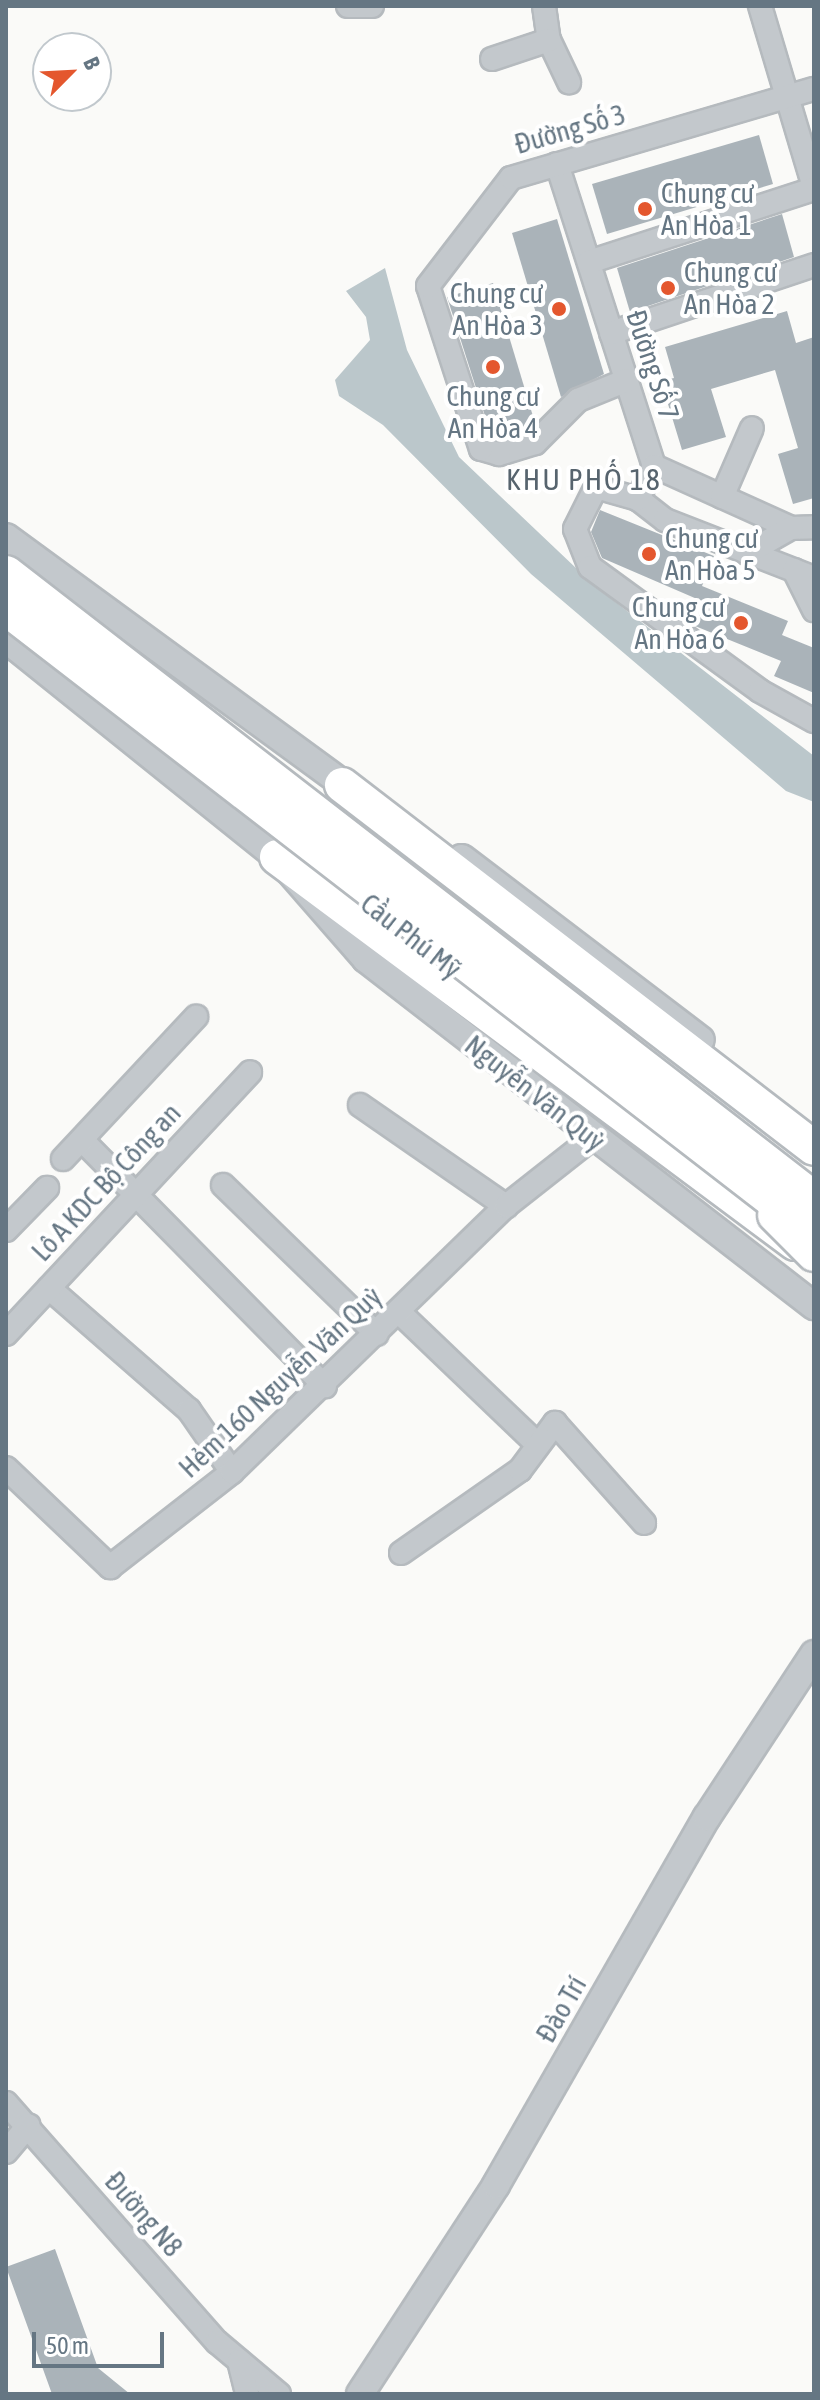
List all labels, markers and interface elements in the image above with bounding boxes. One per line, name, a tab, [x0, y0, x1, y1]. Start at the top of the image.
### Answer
north arrow	[32, 32, 112, 112]
text: B	[78, 53, 106, 73]
street label: Đường Số 3	[511, 97, 629, 161]
place label: Chung cư An Hòa 1	[661, 176, 754, 242]
marker: Chung cư An Hòa 1	[636, 200, 654, 218]
place label: Chung cư An Hòa 2	[684, 255, 777, 321]
place label: Chung cư An Hòa 3	[450, 276, 543, 342]
marker: Chung cư An Hòa 2	[659, 279, 677, 297]
marker: Chung cư An Hòa 3	[550, 300, 568, 318]
street label: Đường Số 7	[619, 306, 687, 424]
marker: Chung cư An Hòa 4	[484, 358, 502, 376]
place label: Chung cư An Hòa 4	[446, 379, 540, 445]
district label: KHU PHỐ 18	[506, 461, 662, 497]
place label: Chung cư An Hòa 5	[665, 521, 758, 587]
marker: Chung cư An Hòa 5	[640, 545, 658, 563]
place label: Chung cư An Hòa 6	[632, 590, 725, 656]
marker: Chung cư An Hòa 6	[732, 614, 750, 632]
street label: Cầu Phú Mỹ	[354, 886, 468, 986]
street label: Nguyễn Văn Quỳ	[458, 1028, 612, 1158]
street label: Lô A KDC Bộ Công an	[24, 1096, 188, 1268]
street label: Hẻm 160 Nguyễn Văn Quỳ	[172, 1280, 388, 1484]
street label: Đào Trí	[529, 1970, 593, 2048]
street label: Đường N8	[98, 2165, 190, 2263]
scale bar	[36, 2316, 168, 2366]
text: 50 m	[46, 2332, 89, 2359]

